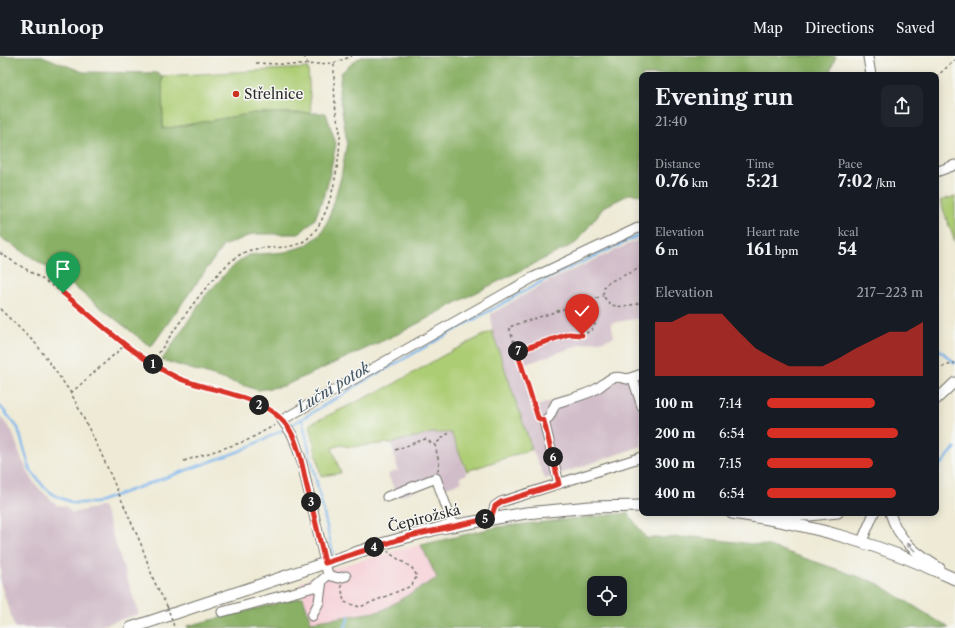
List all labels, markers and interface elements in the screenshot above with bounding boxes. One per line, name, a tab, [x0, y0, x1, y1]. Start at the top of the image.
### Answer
text: Runloop	[20, 16, 104, 39]
text: Map	[753, 19, 783, 37]
text: Directions	[805, 19, 874, 37]
text: Saved	[896, 19, 935, 37]
text: Evening run	[655, 84, 794, 111]
place label: Střelnice	[244, 85, 303, 103]
button: share	[881, 85, 923, 127]
marker: Střelnice	[231, 89, 241, 99]
text: 21:40	[655, 113, 687, 129]
text: Distance	[655, 157, 701, 171]
text: Time	[746, 157, 774, 171]
text: Pace	[838, 157, 863, 171]
text: 0.76	[655, 171, 689, 191]
text: 5:21	[746, 171, 778, 191]
text: 7:02	[838, 171, 872, 191]
text: km	[689, 176, 708, 190]
text: /km	[872, 176, 896, 190]
text: Elevation	[655, 225, 704, 239]
text: Heart rate	[746, 225, 799, 239]
text: kcal	[838, 225, 858, 239]
text: 6	[655, 239, 665, 259]
text: 161	[746, 239, 772, 259]
text: 54	[838, 239, 857, 259]
text: m	[665, 244, 678, 258]
text: bpm	[772, 244, 798, 258]
pin	[46, 252, 80, 293]
icon: arrive	[52, 258, 74, 280]
text: Elevation	[655, 284, 713, 300]
text: 217–223 m	[857, 284, 923, 300]
pin	[565, 294, 599, 335]
icon: check	[571, 300, 593, 322]
pin: 7	[508, 341, 528, 361]
text: 7	[515, 344, 521, 358]
pin: 1	[143, 354, 163, 374]
text: 1	[151, 357, 155, 371]
water label: Luční potok	[292, 358, 373, 417]
pin: 2	[249, 395, 269, 415]
text: 100 m	[655, 395, 694, 411]
text: 7:14	[719, 395, 742, 411]
text: 2	[256, 398, 262, 412]
text: 200 m	[655, 425, 695, 441]
text: 6:54	[719, 425, 745, 441]
pin: 6	[543, 447, 563, 467]
text: 6	[550, 450, 556, 464]
text: 300 m	[655, 455, 695, 471]
text: 7:15	[719, 455, 742, 471]
text: 400 m	[655, 485, 695, 501]
text: 6:54	[719, 485, 745, 501]
pin: 3	[301, 492, 321, 512]
text: 3	[308, 495, 314, 509]
street label: Čepirožská	[386, 499, 463, 536]
pin: 5	[475, 509, 495, 529]
text: 5	[482, 512, 488, 526]
pin: 4	[364, 537, 384, 557]
text: 4	[371, 540, 377, 554]
one-way arrow	[906, 543, 916, 552]
map controls	[587, 576, 627, 616]
button: locate	[587, 576, 627, 616]

